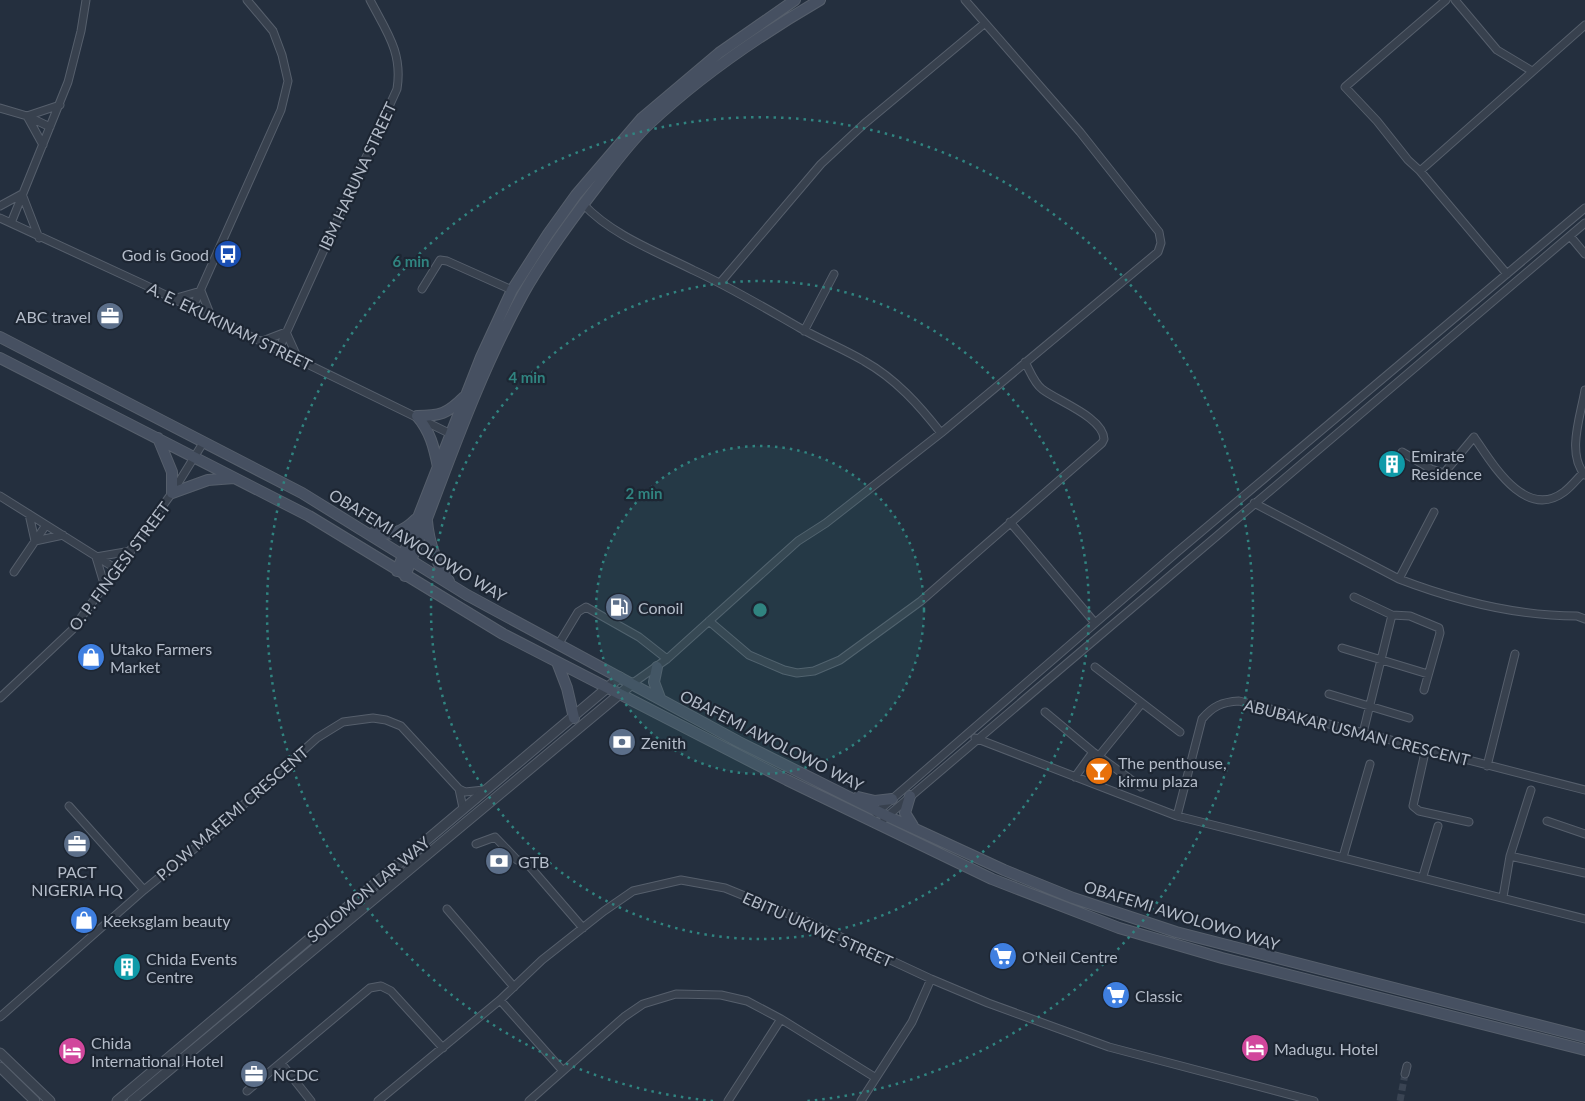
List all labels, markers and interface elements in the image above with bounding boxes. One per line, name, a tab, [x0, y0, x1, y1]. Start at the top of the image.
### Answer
street label: IBM HARUNA STREET	[314, 98, 400, 253]
bus stop icon: God is Good	[213, 239, 243, 269]
place label: God is Good	[122, 245, 209, 264]
text: 6 min	[392, 252, 430, 270]
street label: A. E. EKUKINAM STREET	[145, 278, 316, 374]
office icon: ABC travel	[95, 301, 125, 331]
place label: ABC travel	[16, 307, 91, 326]
text: 4 min	[508, 368, 546, 386]
place label: Emirate Residence	[1411, 446, 1482, 483]
building icon: Emirate Residence	[1377, 449, 1407, 479]
street label: OBAFEMI AWOLOWO WAY	[326, 484, 510, 606]
text: 2 min	[625, 484, 663, 502]
street label: O. P. FINGESI STREET	[64, 497, 174, 634]
fuel station icon: Conoil	[604, 592, 634, 622]
place label: Conoil	[638, 598, 683, 617]
centre of rings	[751, 601, 769, 619]
place label: Utako Farmers Market	[110, 639, 212, 676]
shop icon: Utako Farmers Market	[76, 642, 106, 672]
street label: OBAFEMI AWOLOWO WAY	[677, 685, 867, 795]
street label: ABUBAKAR USMAN CRESCENT	[1242, 695, 1472, 769]
bank icon: Zenith	[607, 727, 637, 757]
place label: Zenith	[641, 733, 686, 752]
street label: P.O.W MAFEMI CRESCENT	[152, 742, 312, 884]
place label: The penthouse, kirmu plaza	[1118, 753, 1227, 790]
bar icon: The penthouse, kirmu plaza	[1084, 756, 1114, 786]
office icon: PACT NIGERIA HQ	[62, 829, 92, 859]
street label: SOLOMON LAR WAY	[303, 832, 433, 946]
bank icon: GTB	[484, 846, 514, 876]
place label: GTB	[518, 852, 549, 871]
place label: PACT NIGERIA HQ	[31, 862, 123, 899]
street label: OBAFEMI AWOLOWO WAY	[1082, 876, 1282, 954]
street label: EBITU UKIWE STREET	[740, 887, 896, 971]
shop icon: Keeksglam beauty	[69, 905, 99, 935]
place label: Keeksglam beauty	[103, 911, 231, 930]
supermarket icon: O'Neil Centre	[988, 941, 1018, 971]
place label: O'Neil Centre	[1022, 947, 1118, 966]
place label: Chida Events Centre	[146, 949, 237, 986]
building icon: Chida Events Centre	[112, 952, 142, 982]
supermarket icon: Classic	[1101, 980, 1131, 1010]
place label: Classic	[1135, 986, 1183, 1005]
place label: Chida International Hotel	[91, 1033, 223, 1070]
hotel icon: Madugu. Hotel	[1240, 1033, 1270, 1063]
hotel icon: Chida International Hotel	[57, 1036, 87, 1066]
place label: Madugu. Hotel	[1274, 1039, 1378, 1058]
office icon: NCDC	[239, 1059, 269, 1089]
place label: NCDC	[273, 1065, 319, 1084]

